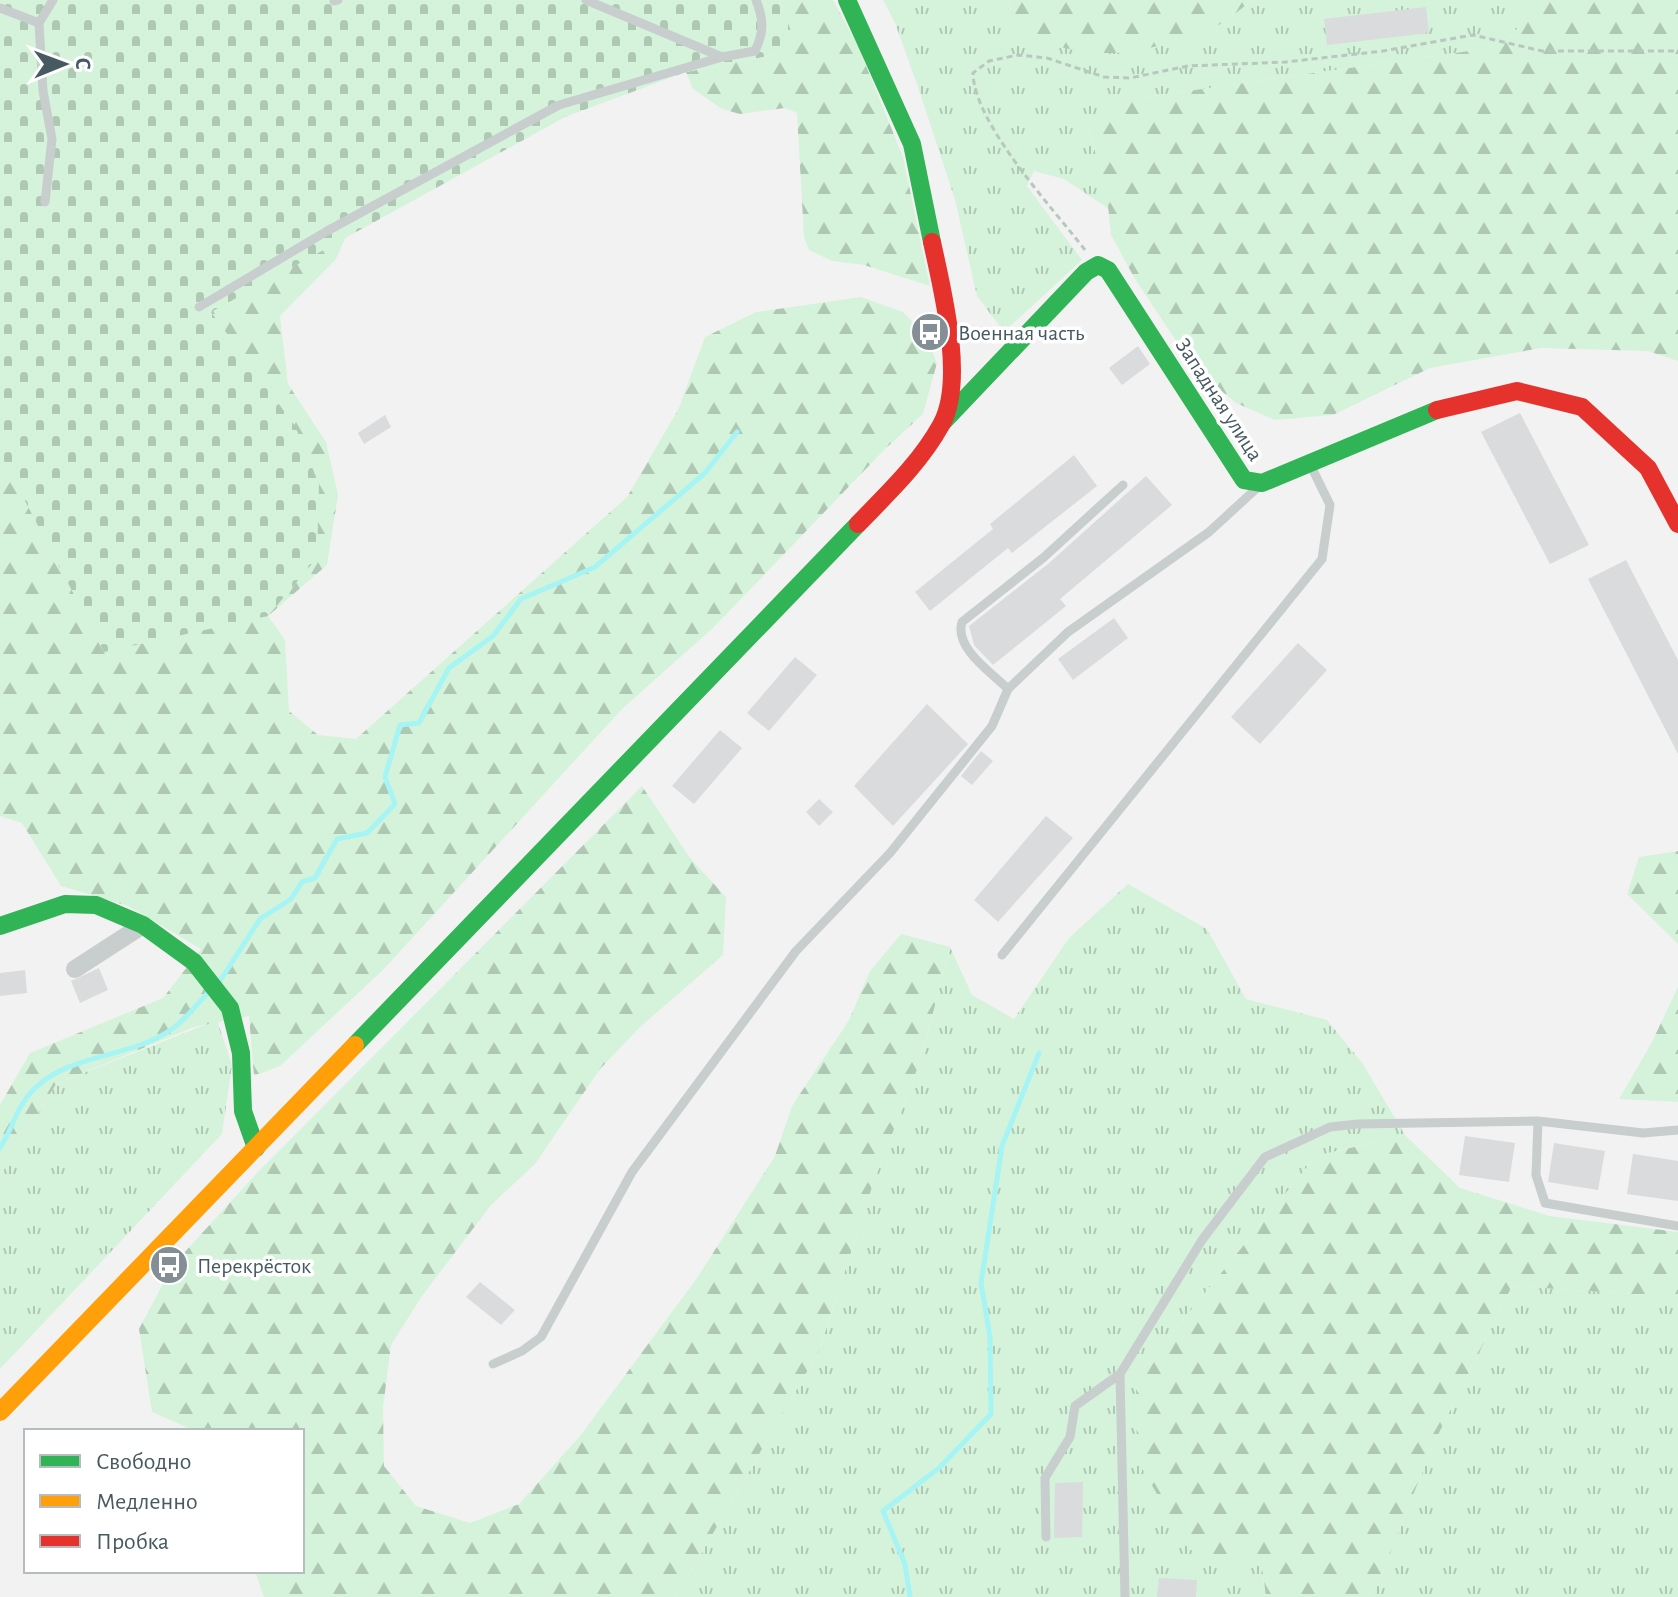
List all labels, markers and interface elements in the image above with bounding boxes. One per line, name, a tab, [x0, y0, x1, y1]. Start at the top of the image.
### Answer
north arrow	[24, 24, 104, 104]
text: С	[72, 57, 94, 70]
bus stop icon: Военная часть	[909, 311, 951, 353]
place label: Военная часть	[958, 322, 1085, 344]
street label: Западная улица	[1171, 334, 1267, 465]
bus stop icon: Перекрёсток	[148, 1244, 190, 1286]
place label: Перекрёсток	[197, 1255, 311, 1277]
legend	[24, 1429, 304, 1573]
text: Свободно	[96, 1450, 191, 1474]
text: Медленно	[96, 1490, 198, 1514]
text: Пробка	[96, 1530, 169, 1554]

